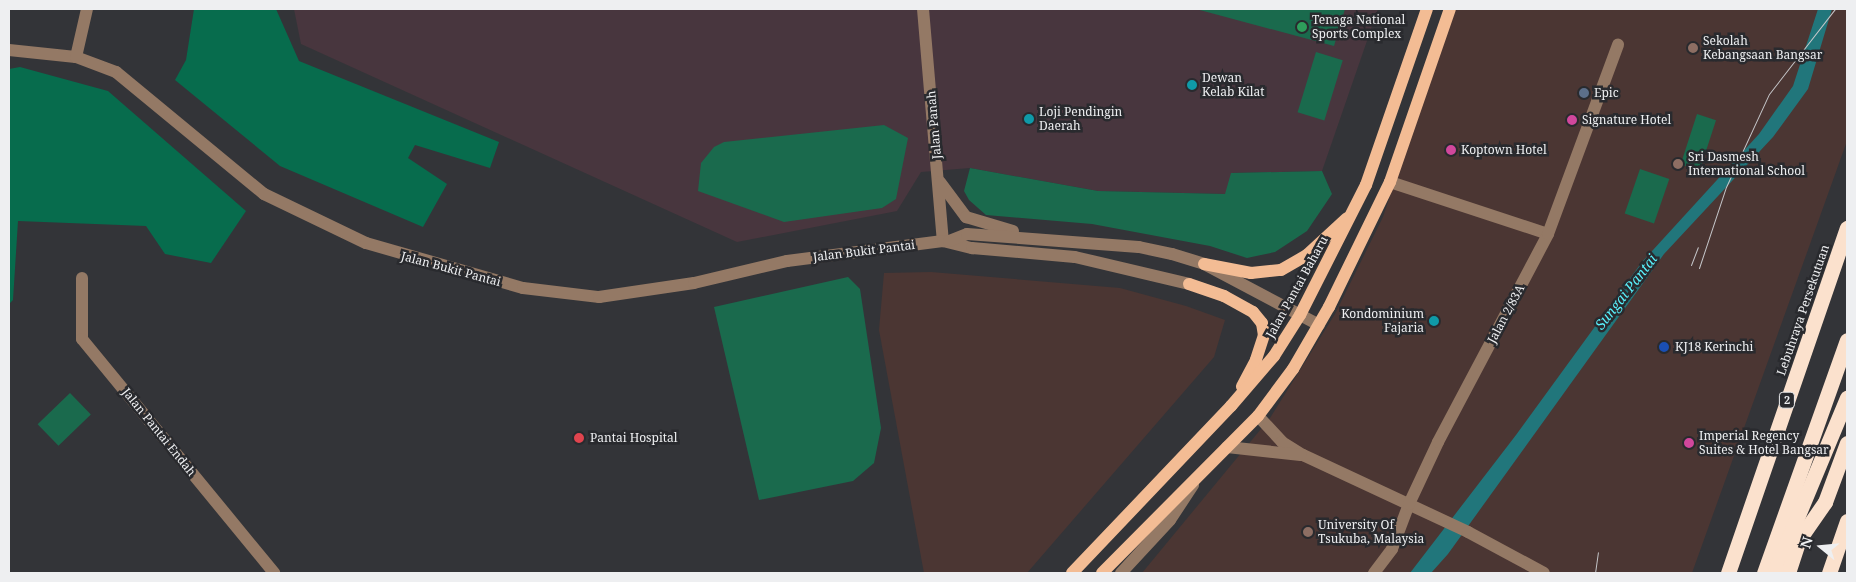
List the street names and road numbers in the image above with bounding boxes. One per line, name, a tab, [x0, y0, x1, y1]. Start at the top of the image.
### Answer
street label: Jalan Panah	[924, 90, 944, 160]
street label: Jalan Pantai Baharu	[1263, 234, 1331, 340]
street label: Jalan Bukit Pantai	[812, 238, 916, 264]
street label: Lebuhraya Persekutuan	[1774, 243, 1832, 377]
street label: Jalan Bukit Pantai	[400, 249, 502, 289]
street label: Jalan 2/83A	[1485, 282, 1527, 346]
street label: Jalan Pantai Endah	[119, 385, 199, 479]
road number: 2	[1778, 392, 1796, 408]

